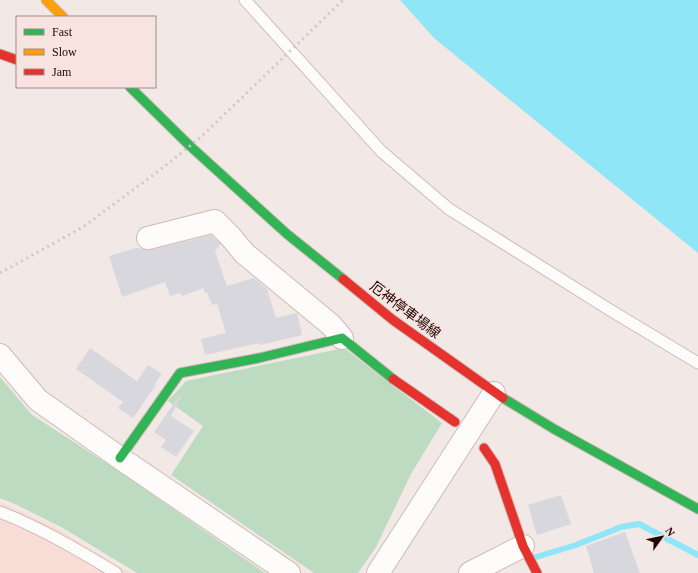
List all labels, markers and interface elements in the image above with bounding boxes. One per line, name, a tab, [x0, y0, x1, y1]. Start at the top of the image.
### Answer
legend	[16, 16, 156, 88]
text: Fast	[52, 25, 73, 39]
text: Slow	[52, 45, 77, 59]
text: Jam	[52, 65, 72, 79]
street label: 厄神停車場線	[367, 279, 443, 341]
north arrow	[642, 517, 682, 557]
text: N	[663, 525, 678, 538]

